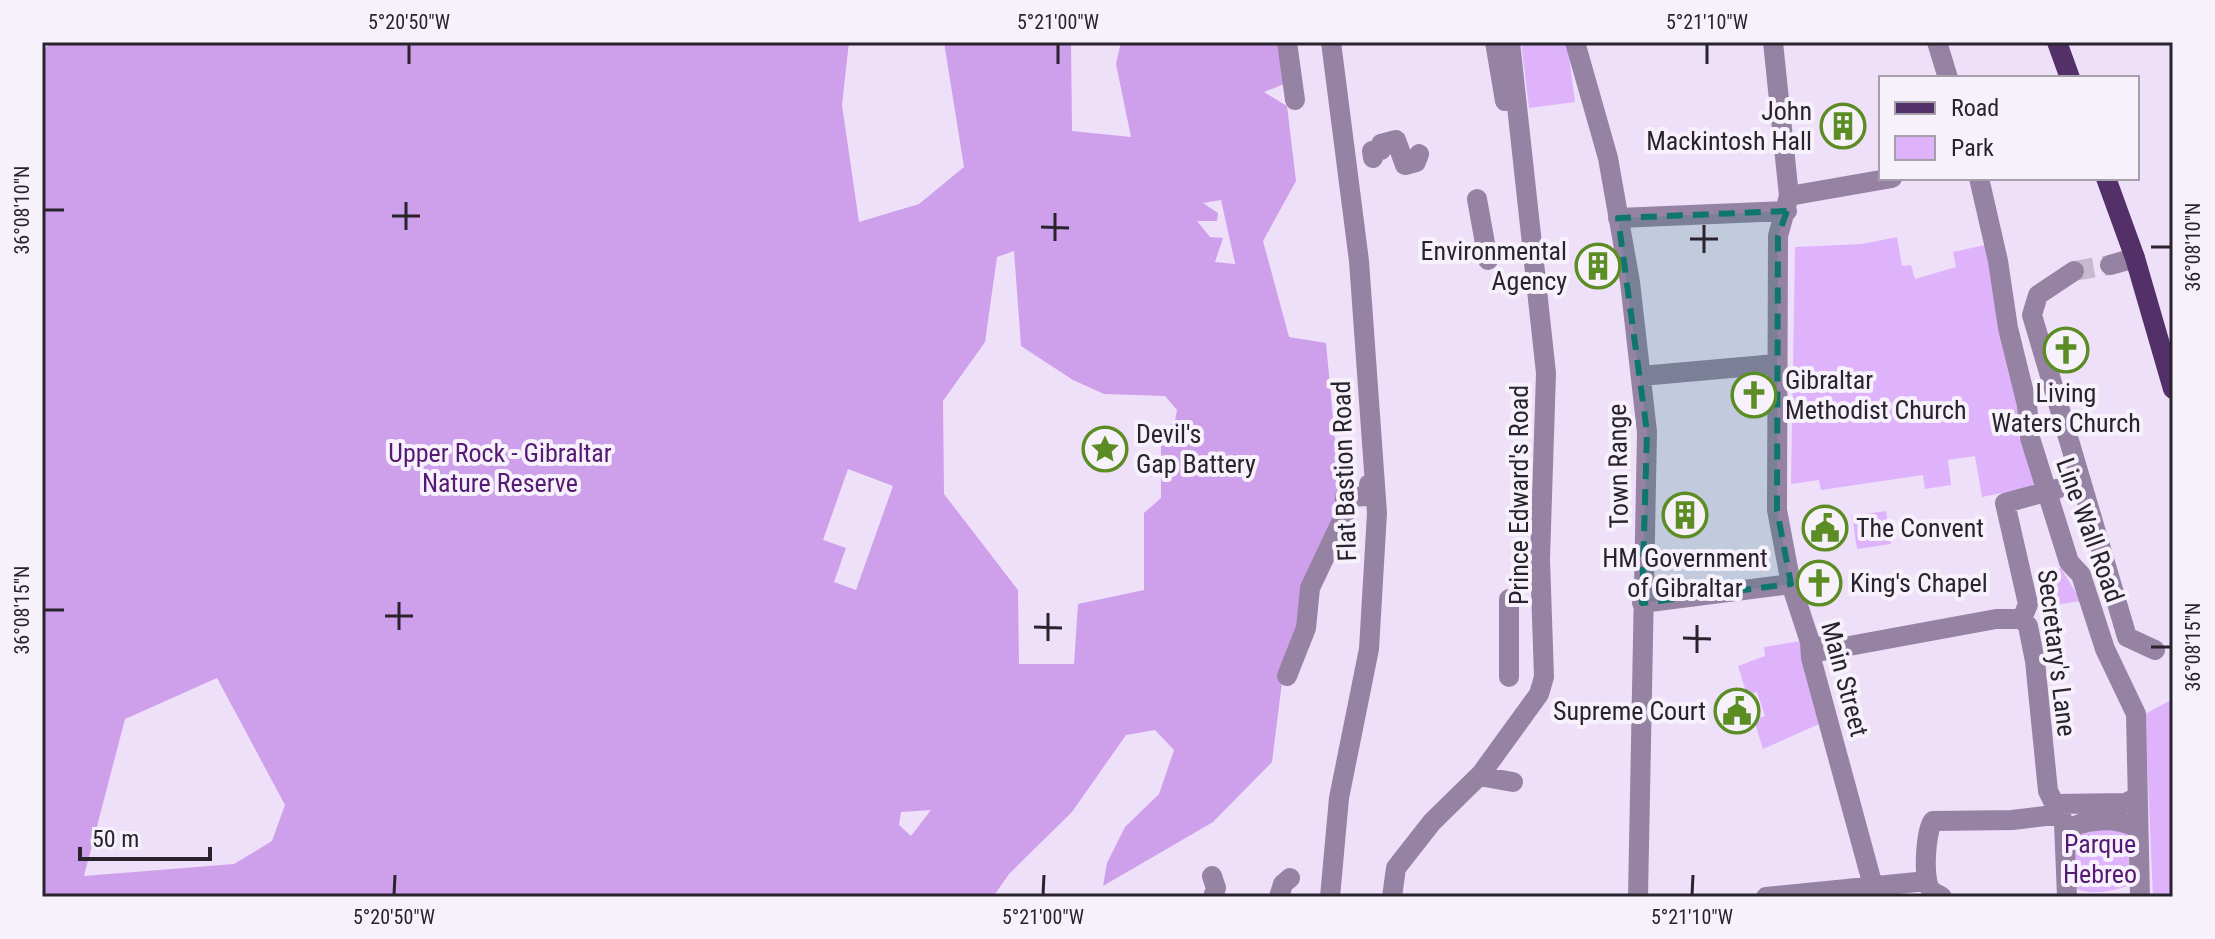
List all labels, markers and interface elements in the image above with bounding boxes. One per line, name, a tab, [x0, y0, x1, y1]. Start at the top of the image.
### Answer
text: 5°20'50"W	[368, 10, 450, 34]
text: 5°21'00"W	[1017, 10, 1099, 34]
text: 5°21'10"W	[1666, 10, 1748, 34]
legend	[1879, 76, 2139, 180]
text: Road	[1951, 94, 1999, 122]
place label: John Mackintosh Hall	[1646, 96, 1812, 156]
building icon: John Mackintosh Hall	[1819, 102, 1867, 150]
text: Park	[1951, 134, 1994, 162]
text: 36°08'10"N	[10, 165, 34, 255]
text: 36°08'10"N	[2181, 202, 2205, 292]
place label: Environmental Agency	[1421, 236, 1567, 296]
building icon: Environmental Agency	[1574, 242, 1622, 290]
church icon: Living Waters Church	[2042, 326, 2090, 374]
place label: Gibraltar Methodist Church	[1785, 365, 1967, 425]
church icon: Gibraltar Methodist Church	[1730, 371, 1778, 419]
place label: Living Waters Church	[1991, 378, 2141, 438]
street label: Flat Bastion Road	[1326, 380, 1362, 562]
street label: Prince Edward's Road	[1504, 385, 1534, 605]
street label: Town Range	[1602, 403, 1634, 529]
place label: Devil's Gap Battery	[1136, 419, 1256, 479]
place icon: Devil's Gap Battery	[1081, 425, 1129, 473]
park label: Upper Rock - Gibraltar Nature Reserve	[388, 438, 612, 498]
street label: Line Wall Road	[2050, 454, 2130, 606]
building icon: HM Government of Gibraltar	[1661, 491, 1709, 539]
public building icon: The Convent	[1801, 504, 1849, 552]
place label: The Convent	[1856, 513, 1984, 543]
place label: HM Government of Gibraltar	[1602, 543, 1768, 603]
church icon: King's Chapel	[1795, 559, 1843, 607]
text: 36°08'15"N	[10, 565, 34, 655]
place label: King's Chapel	[1850, 568, 1988, 598]
street label: Secretary's Lane	[2032, 568, 2082, 738]
text: 36°08'15"N	[2181, 602, 2205, 692]
street label: Main Street	[1815, 618, 1875, 740]
public building icon: Supreme Court	[1713, 687, 1761, 735]
place label: Supreme Court	[1553, 696, 1706, 726]
scale bar	[80, 811, 210, 861]
text: 50 m	[92, 825, 139, 853]
park label: Parque Hebreo	[2063, 829, 2137, 889]
text: 5°20'50"W	[353, 905, 435, 929]
text: 5°21'00"W	[1002, 905, 1084, 929]
text: 5°21'10"W	[1651, 905, 1733, 929]

